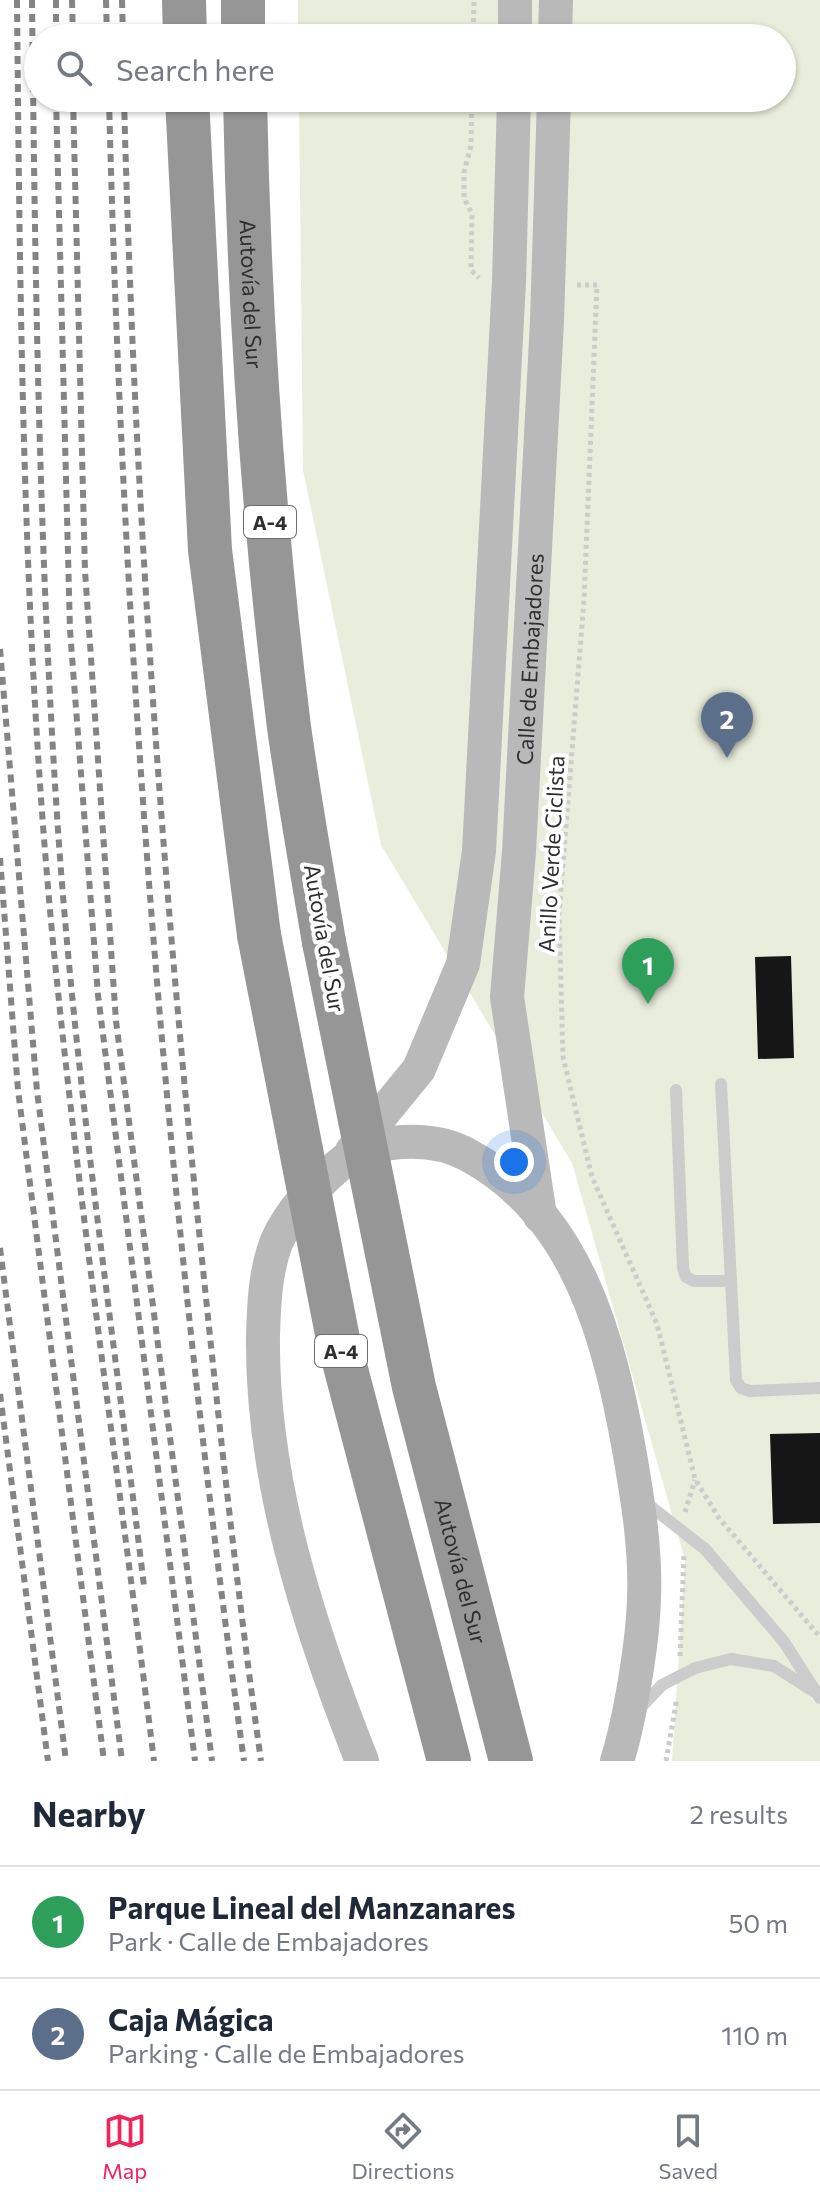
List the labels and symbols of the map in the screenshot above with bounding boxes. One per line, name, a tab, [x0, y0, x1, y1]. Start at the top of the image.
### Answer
street label: Autovía del Sur	[235, 219, 269, 370]
road number: A-4	[244, 506, 296, 538]
street label: Calle de Embajadores	[510, 553, 548, 766]
pin: 2	[701, 692, 753, 758]
street label: Anillo Verde Ciclista	[532, 755, 570, 953]
street label: Autovía del Sur	[299, 862, 351, 1014]
pin: 1	[622, 938, 674, 1004]
your location	[494, 1142, 534, 1182]
road number: A-4	[315, 1335, 367, 1367]
street label: Autovía del Sur	[430, 1495, 494, 1647]

